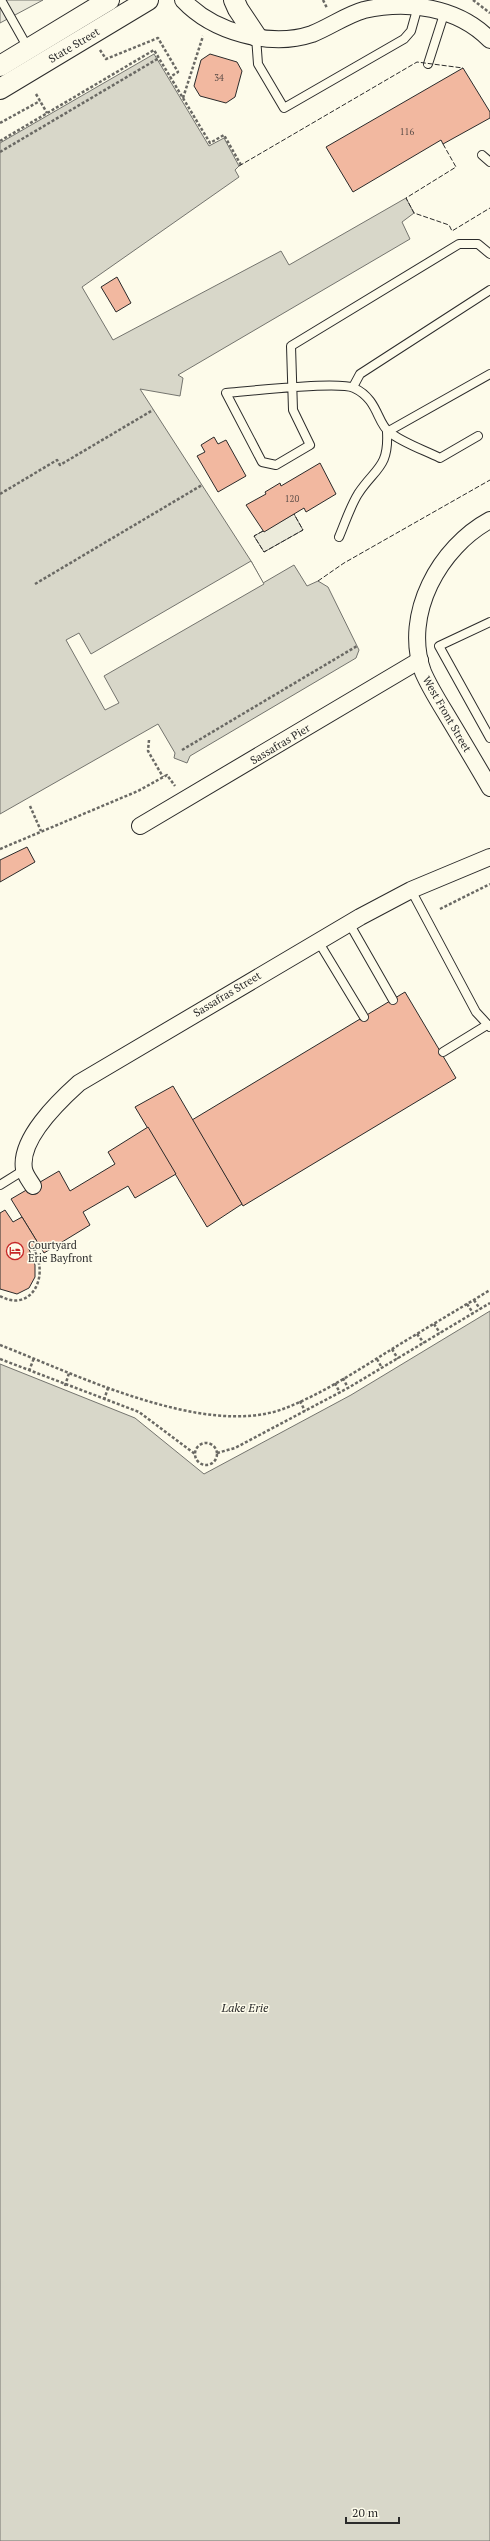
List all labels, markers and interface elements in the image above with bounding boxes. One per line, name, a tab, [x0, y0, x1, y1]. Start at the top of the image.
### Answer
street label: State Street	[46, 24, 102, 66]
house number: 34	[214, 72, 224, 84]
house number: 116	[400, 126, 414, 138]
house number: 120	[285, 493, 299, 505]
street label: West Front Street	[420, 673, 474, 755]
street label: Sassafras Pier	[248, 720, 313, 767]
street label: Sassafras Street	[190, 968, 264, 1020]
place label: Courtyard Erie Bayfront	[28, 1238, 93, 1265]
hotel icon: Courtyard Erie Bayfront	[5, 1241, 25, 1261]
water label: Lake Erie	[220, 2000, 269, 2015]
scale bar	[346, 2499, 399, 2525]
text: 20 m	[352, 2505, 379, 2520]

